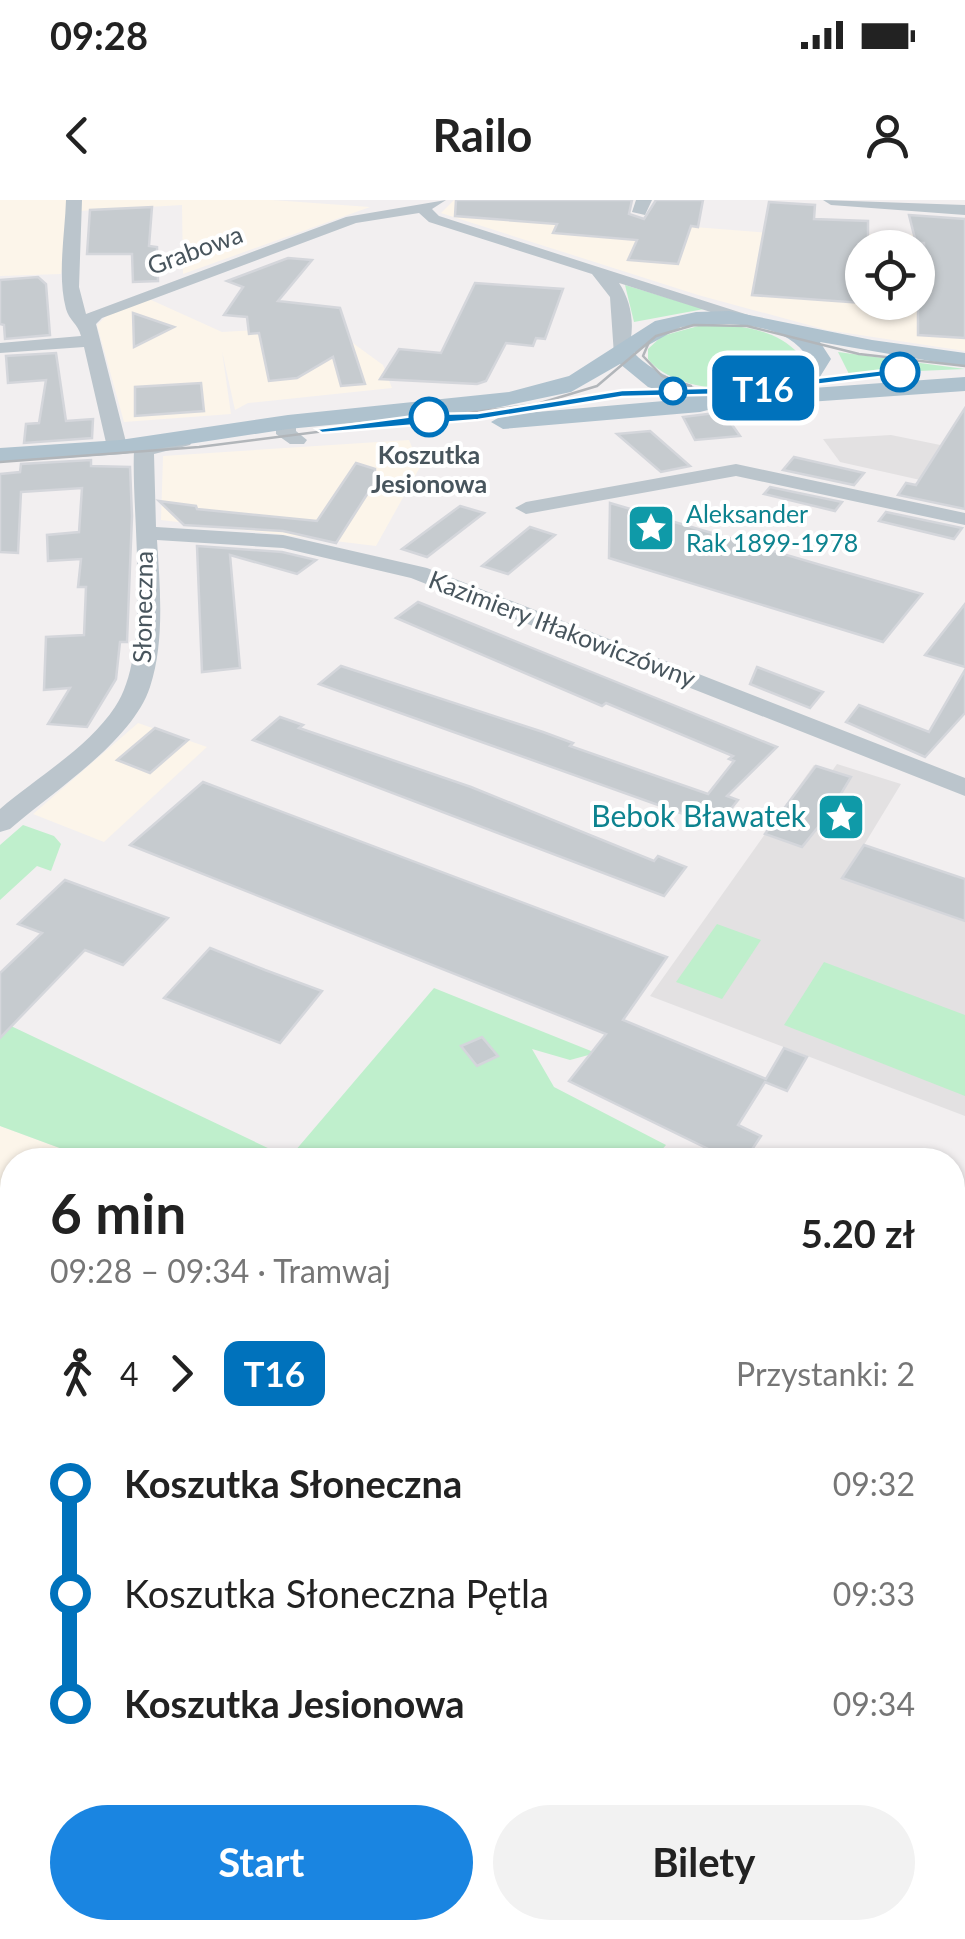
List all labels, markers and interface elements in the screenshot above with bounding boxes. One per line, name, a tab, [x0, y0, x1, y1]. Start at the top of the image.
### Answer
text: 09:28	[50, 12, 148, 58]
icon: back	[50, 108, 105, 163]
text: Railo	[433, 108, 532, 162]
icon: person	[860, 108, 915, 163]
street label: Grabowa	[143, 218, 246, 280]
map controls	[845, 230, 935, 320]
button: locate	[845, 230, 935, 320]
unlabelled marker	[881, 353, 919, 391]
line badge: T16	[706, 356, 820, 420]
text: T16	[732, 367, 794, 409]
unlabelled marker	[660, 378, 686, 404]
marker: Koszutka Jesionowa	[410, 398, 448, 436]
place label: Koszutka Jesionowa	[371, 439, 487, 498]
place label: Aleksander Rak 1899-1978	[686, 498, 858, 557]
place icon: Aleksander Rak 1899-1978	[625, 502, 677, 554]
street label: Słoneczna	[126, 551, 158, 663]
street label: Kazimiery Iłłakowiczówny	[425, 563, 700, 693]
place icon: Bebok Bławatek	[815, 791, 867, 843]
place label: Bebok Bławatek	[591, 797, 807, 833]
text: 6 min	[50, 1180, 186, 1246]
text: 5.20 zł	[801, 1210, 915, 1256]
text: 09:28 – 09:34 · Tramwaj	[50, 1251, 391, 1290]
icon: walk	[50, 1346, 105, 1401]
icon: forward	[154, 1346, 209, 1401]
text: T16	[244, 1352, 305, 1394]
text: 4	[120, 1354, 139, 1393]
text: Przystanki: 2	[736, 1354, 915, 1393]
text: Koszutka Słoneczna	[124, 1460, 462, 1506]
text: 09:32	[833, 1464, 915, 1503]
text: Koszutka Słoneczna Pętla	[124, 1570, 549, 1616]
text: 09:33	[833, 1574, 915, 1613]
text: Koszutka Jesionowa	[124, 1680, 465, 1726]
text: 09:34	[833, 1684, 915, 1723]
button: Start	[50, 1805, 473, 1920]
button: Bilety	[493, 1805, 915, 1920]

